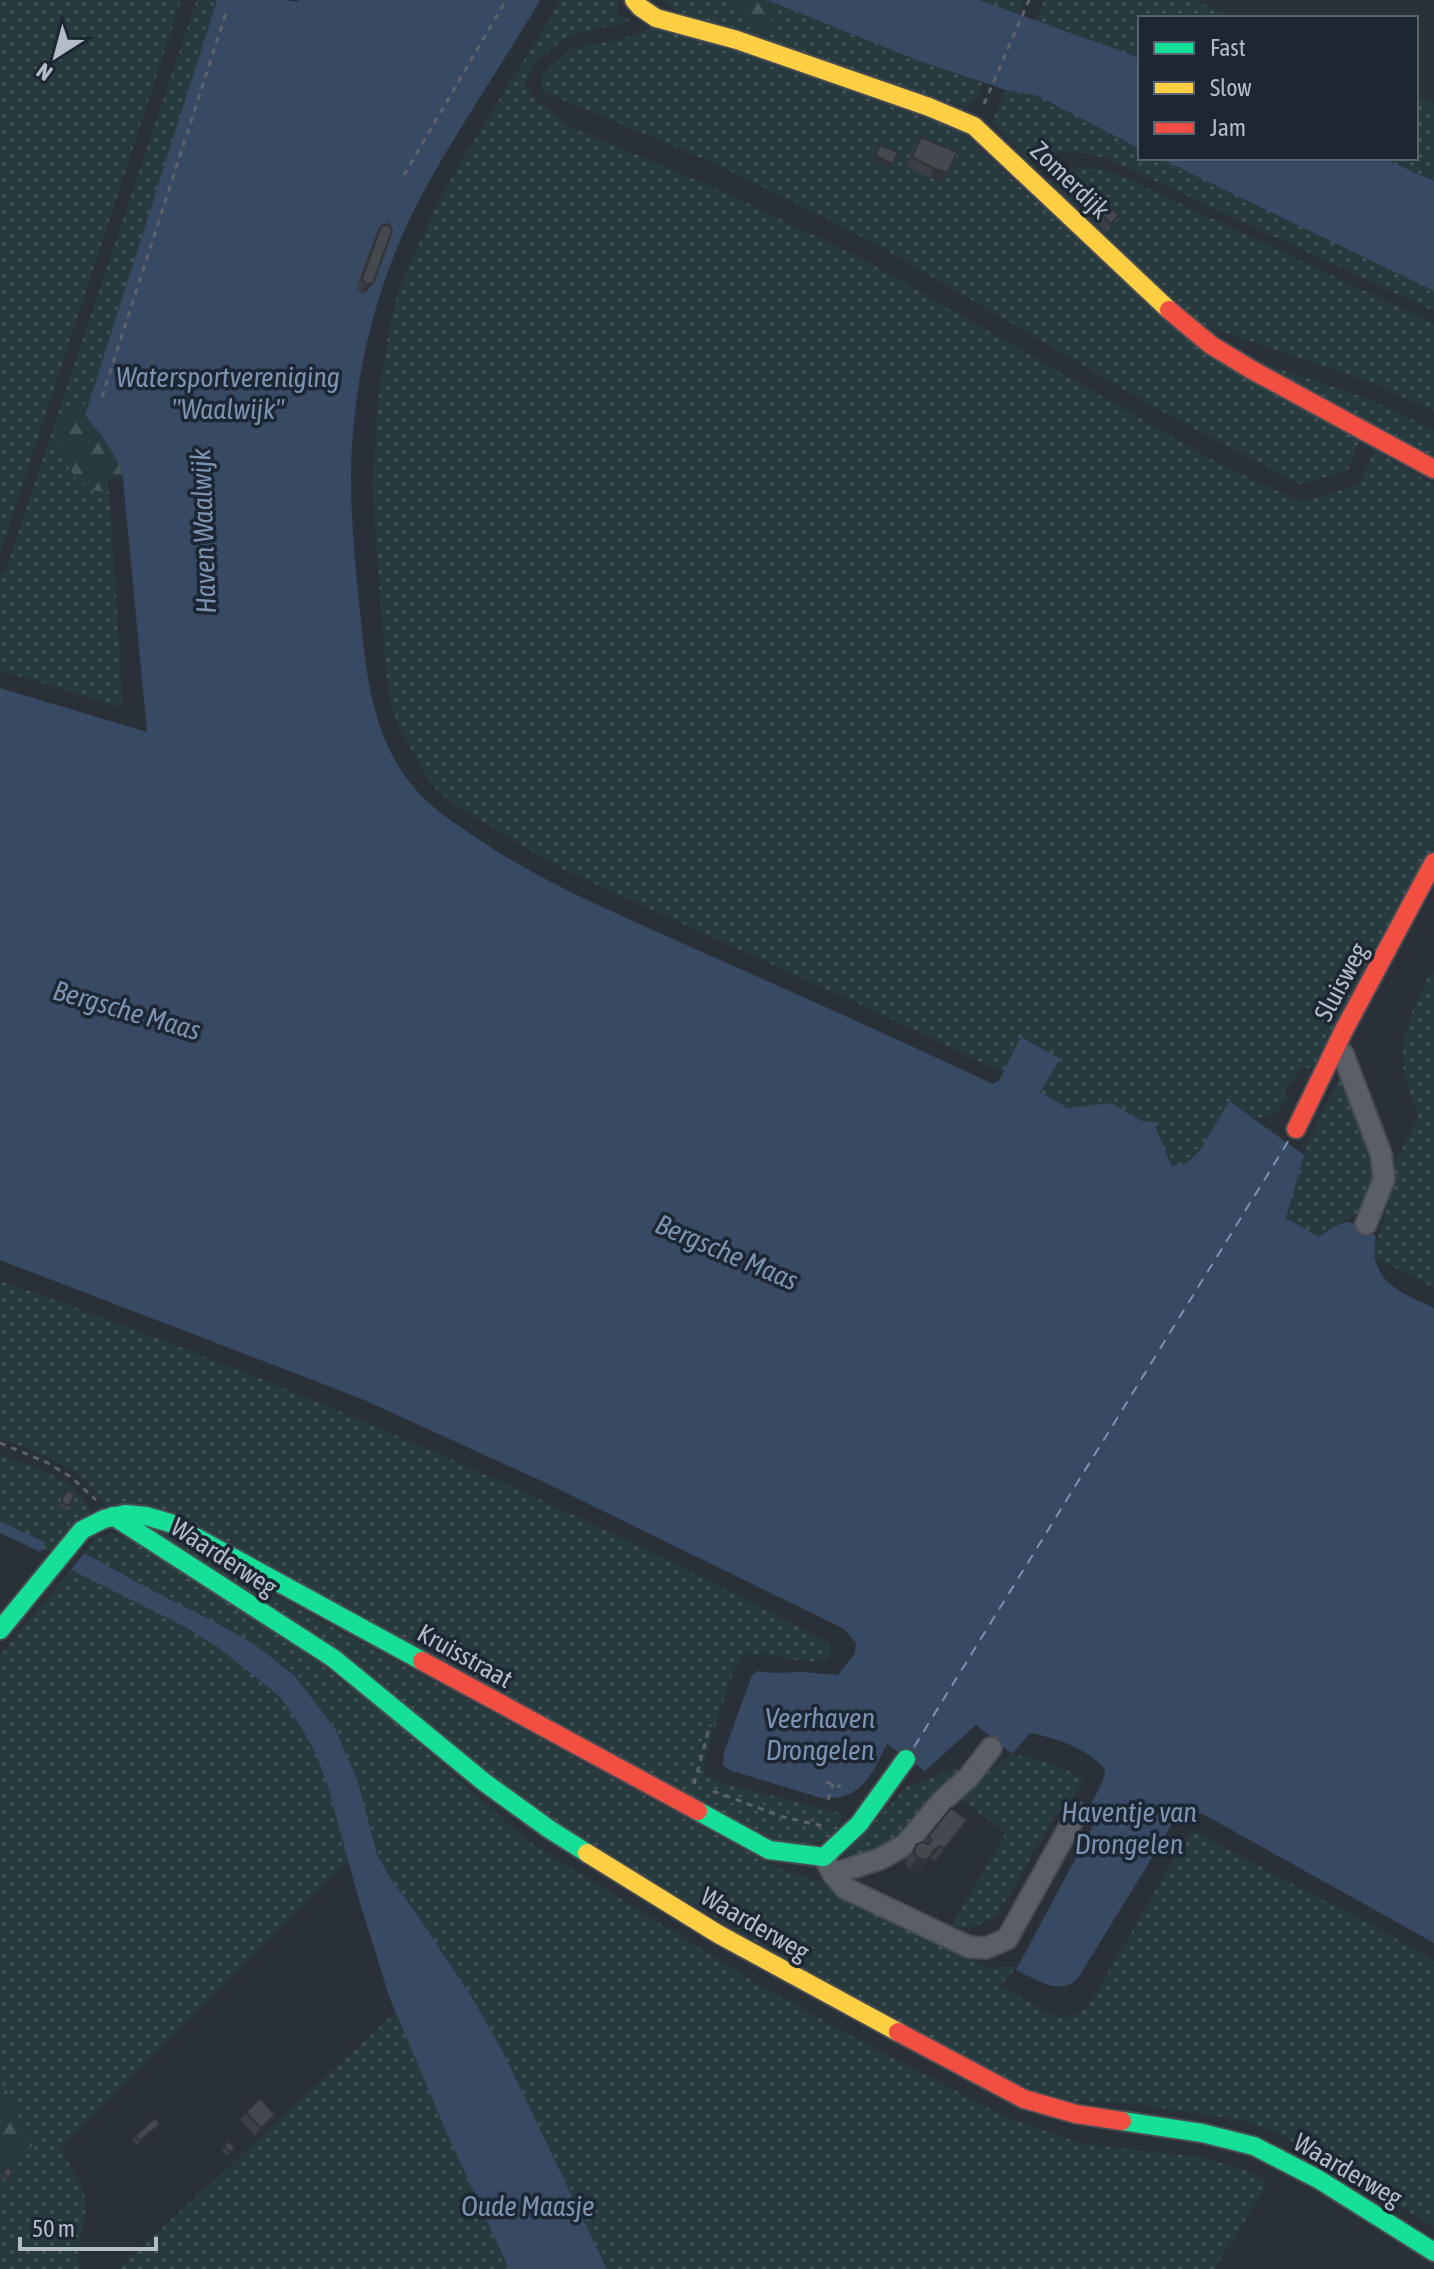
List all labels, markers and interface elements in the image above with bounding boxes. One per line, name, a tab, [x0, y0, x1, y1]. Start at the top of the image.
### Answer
north arrow	[16, 16, 96, 96]
legend	[1138, 16, 1418, 160]
text: Fast	[1210, 34, 1246, 61]
text: N	[31, 58, 57, 87]
text: Slow	[1210, 74, 1252, 101]
text: Jam	[1210, 114, 1246, 141]
street label: Zomerdijk	[1024, 135, 1116, 225]
water label: Watersportvereniging "Waalwijk"	[116, 361, 340, 425]
water label: Haven Waalwijk	[184, 447, 222, 614]
street label: Sluisweg	[1308, 937, 1374, 1026]
water label: Bergsche Maas	[50, 974, 204, 1046]
water label: Bergsche Maas	[651, 1208, 803, 1296]
street label: Waarderweg	[166, 1512, 283, 1603]
street label: Kruisstraat	[412, 1618, 518, 1694]
water label: Veerhaven Drongelen	[765, 1702, 875, 1766]
water label: Haventje van Drongelen	[1061, 1796, 1197, 1860]
street label: Waarderweg	[696, 1881, 815, 1967]
street label: Waarderweg	[1289, 2127, 1408, 2213]
water label: Oude Maasje	[461, 2190, 595, 2222]
scale bar	[20, 2201, 156, 2251]
text: 50 m	[32, 2215, 75, 2242]

